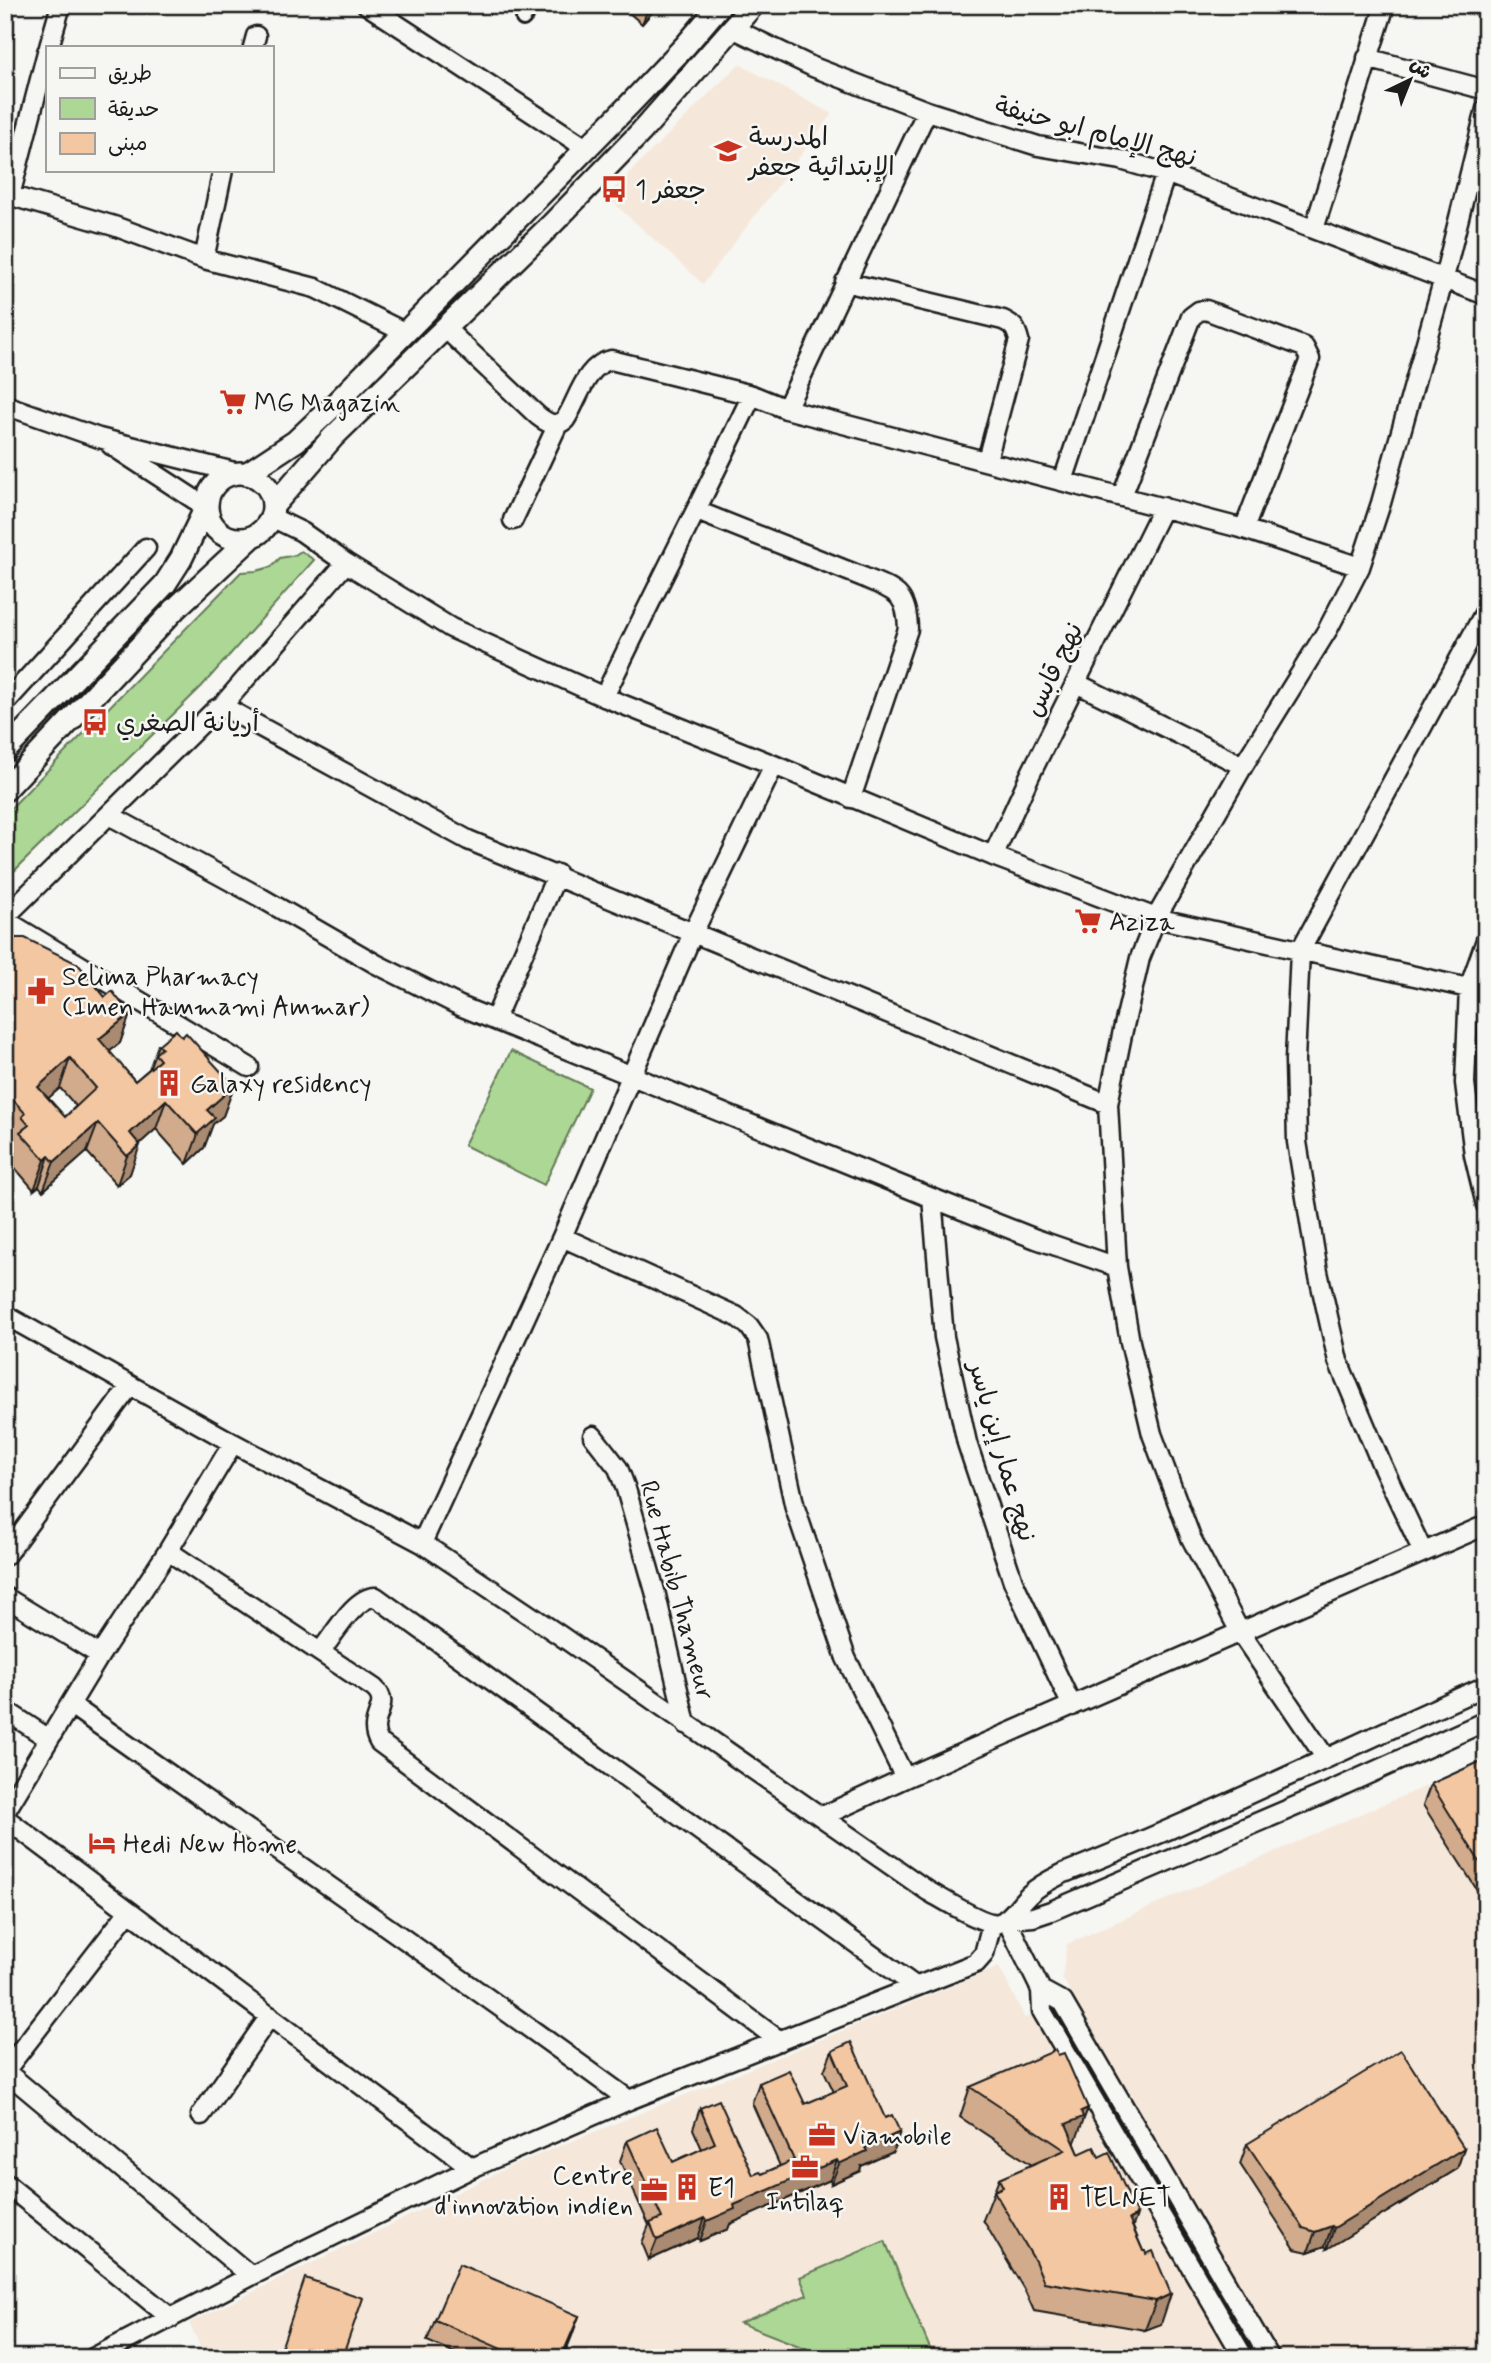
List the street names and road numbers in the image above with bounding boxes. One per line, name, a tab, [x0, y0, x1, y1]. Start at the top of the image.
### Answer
street label: نهج الإمام ابو حنيفة	[991, 90, 1200, 177]
street label: نهج قابس	[1017, 617, 1092, 723]
street label: نهج عمار إبن ياسر	[959, 1355, 1043, 1546]
street label: Rue Habib Thameur	[630, 1477, 722, 1704]

